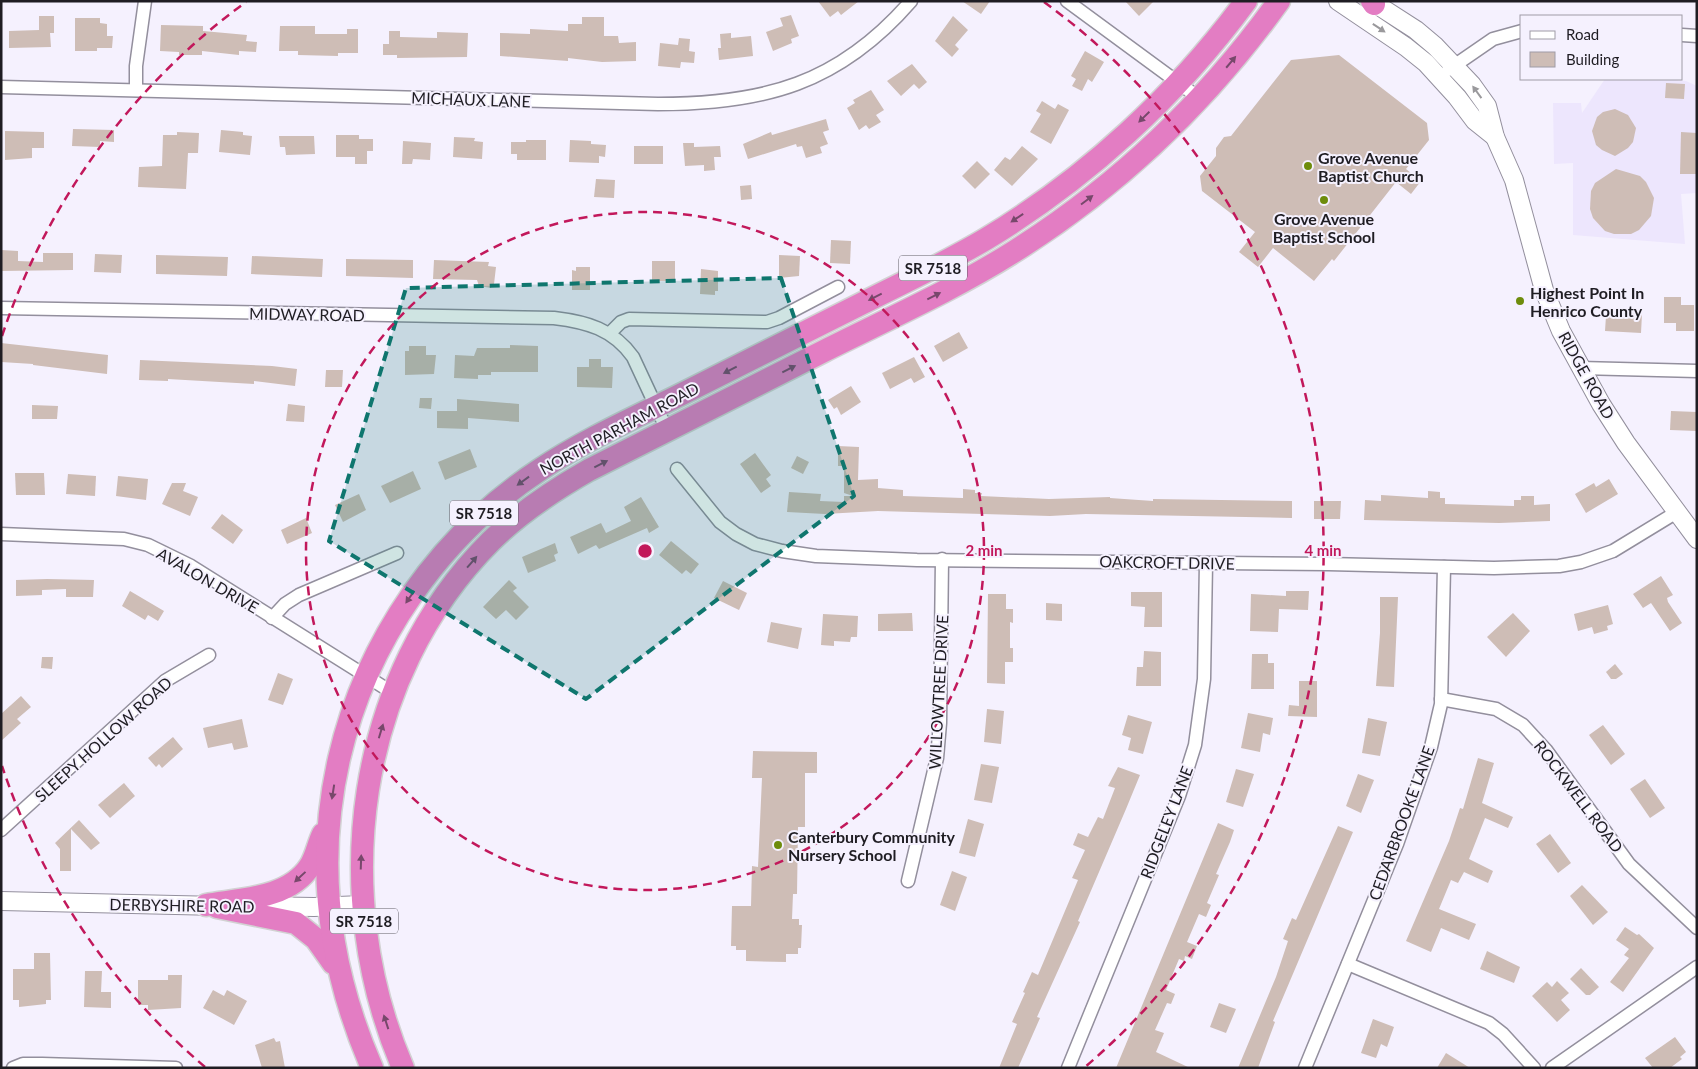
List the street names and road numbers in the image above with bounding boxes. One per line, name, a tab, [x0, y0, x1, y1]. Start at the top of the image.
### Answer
street label: MICHAUX LANE	[411, 87, 531, 111]
road number: SR 7518	[899, 256, 967, 280]
street label: MIDWAY ROAD	[249, 303, 365, 325]
street label: RIDGE ROAD	[1555, 328, 1619, 422]
street label: NORTH PARHAM ROAD	[536, 378, 702, 478]
road number: SR 7518	[450, 500, 518, 526]
street label: AVALON DRIVE	[154, 543, 262, 617]
street label: OAKCROFT DRIVE	[1099, 551, 1235, 573]
street label: WILLOWTREE DRIVE	[924, 614, 952, 770]
street label: SLEEPY HOLLOW ROAD	[31, 673, 175, 805]
street label: ROCKWELL ROAD	[1531, 736, 1627, 856]
street label: CEDARBROOKE LANE	[1364, 743, 1438, 903]
street label: RIDGELEY LANE	[1136, 763, 1196, 881]
street label: DERBYSHIRE ROAD	[109, 894, 255, 916]
road number: SR 7518	[330, 908, 398, 934]

